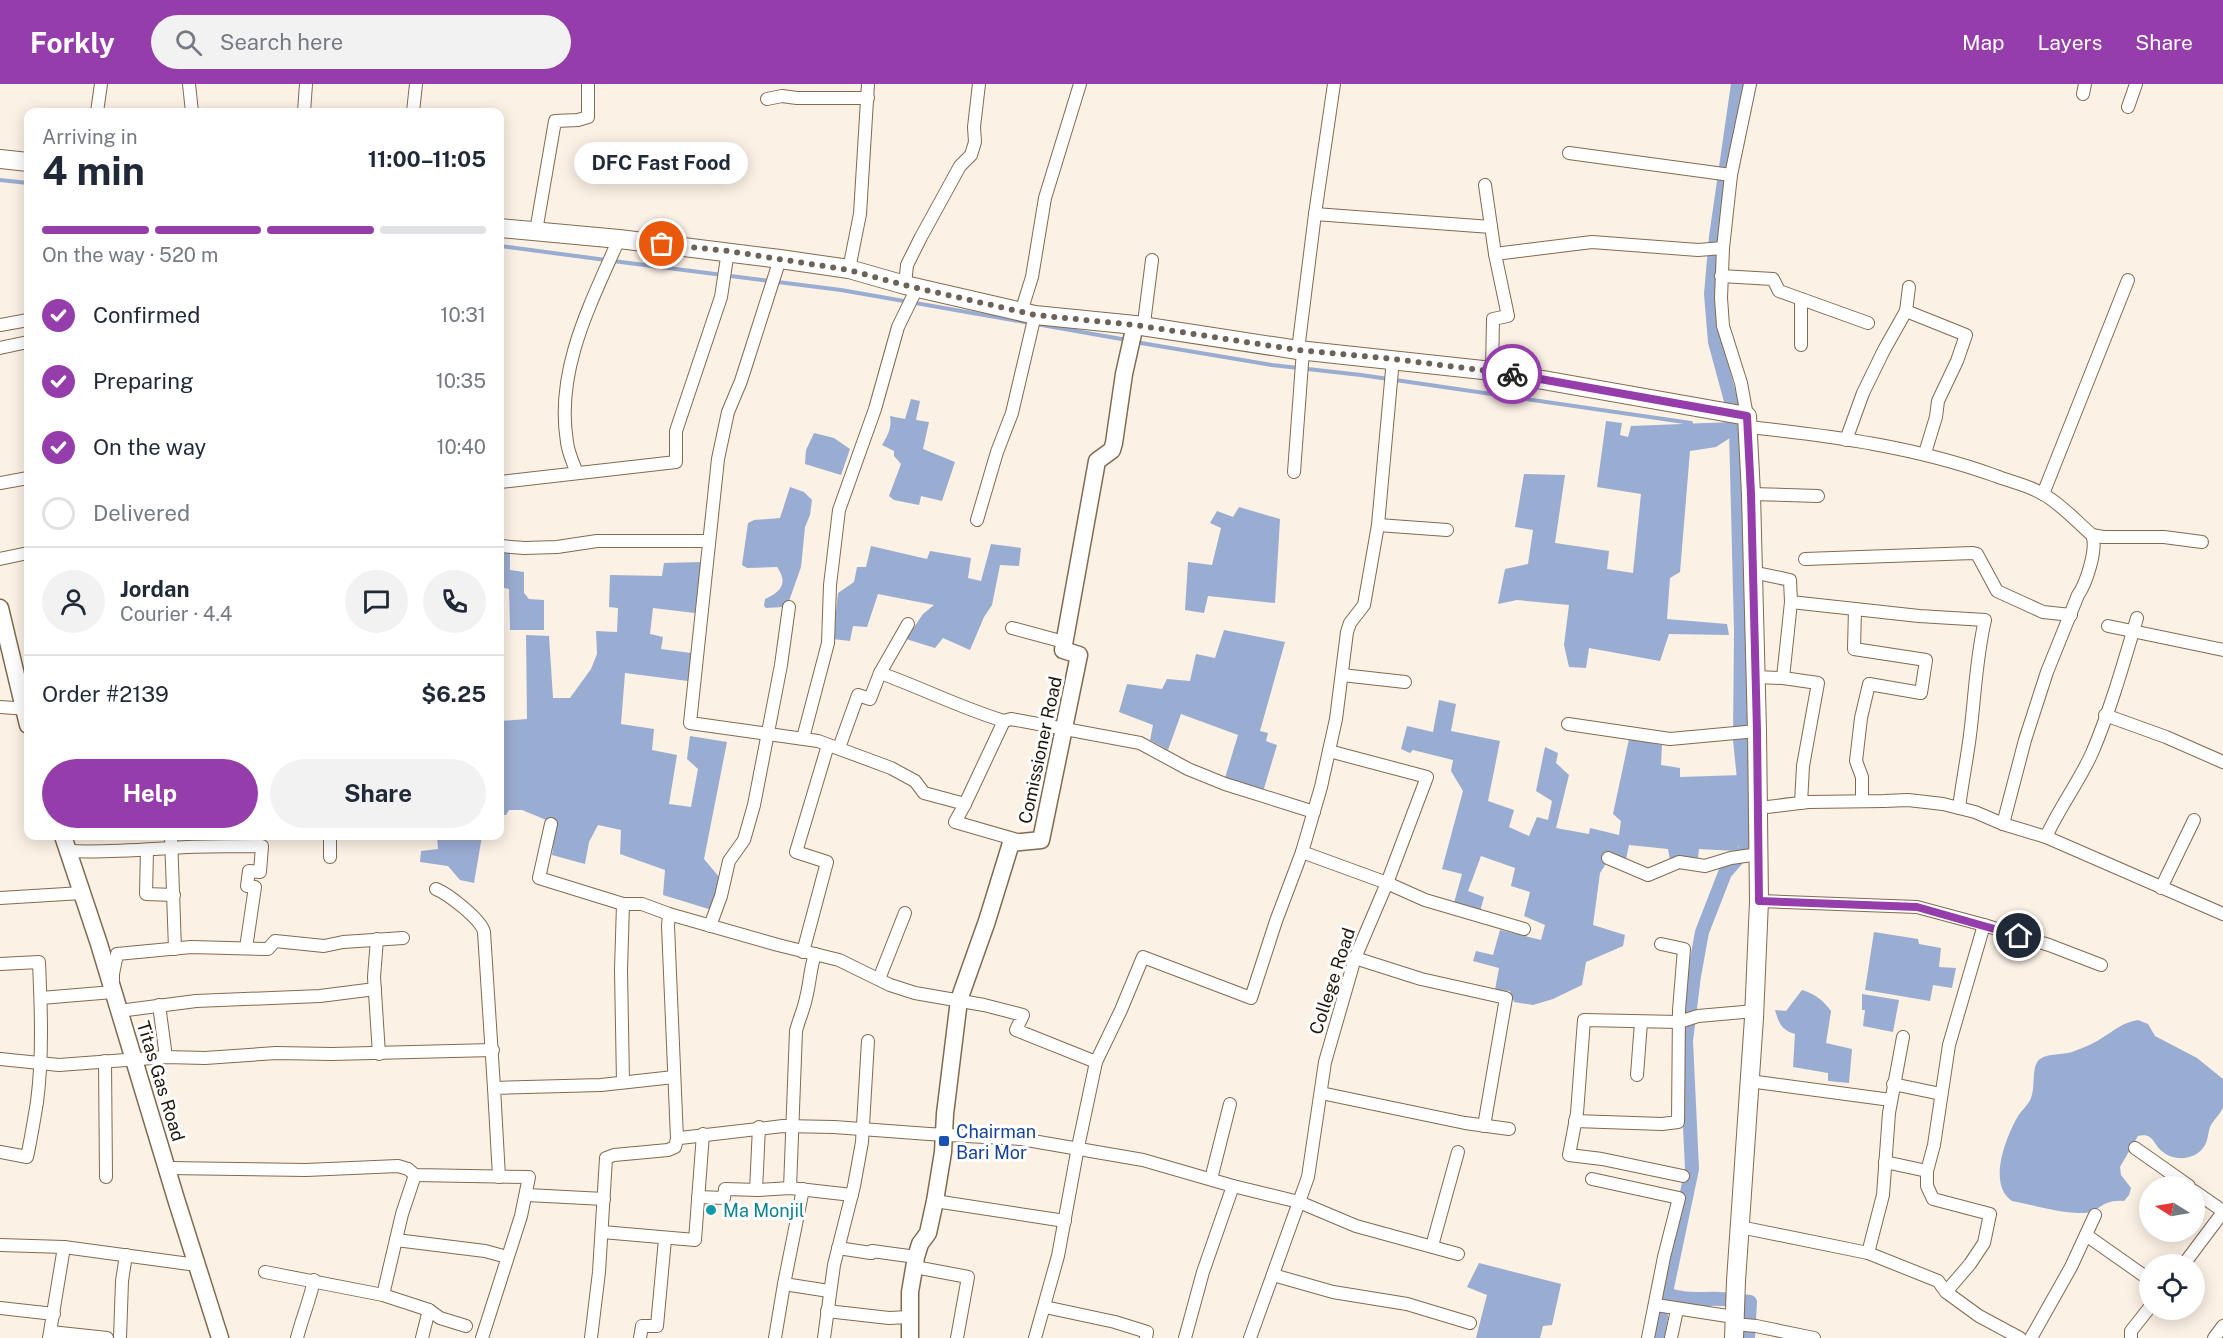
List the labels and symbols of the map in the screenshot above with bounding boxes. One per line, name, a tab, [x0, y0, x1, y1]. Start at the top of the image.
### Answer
callout: DFC Fast Food	[575, 142, 749, 184]
pin	[636, 218, 687, 269]
courier	[1482, 344, 1542, 404]
street label: Comissioner Road	[1014, 674, 1066, 826]
pin	[1993, 910, 2044, 961]
street label: College Road	[1305, 925, 1359, 1037]
street label: Titas Gas Road	[133, 1018, 189, 1144]
place label: Chairman Bari Mor	[956, 1121, 1036, 1163]
marker: Chairman Bari Mor	[937, 1134, 951, 1148]
north arrow	[2139, 1176, 2205, 1242]
place label: Ma Monjil	[723, 1200, 804, 1221]
marker: Ma Monjil	[704, 1203, 718, 1217]

